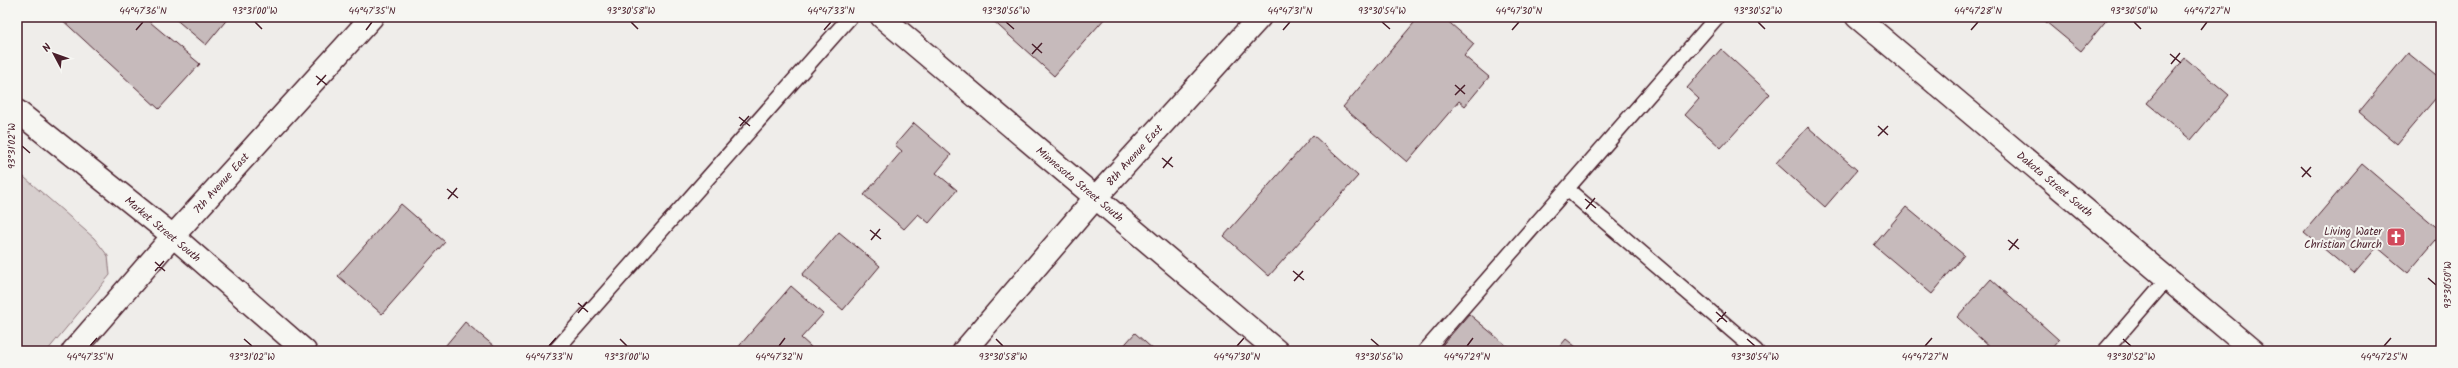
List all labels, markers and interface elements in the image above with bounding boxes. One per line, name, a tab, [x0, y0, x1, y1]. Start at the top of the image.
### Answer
text: 44°47'36"N	[119, 3, 167, 19]
text: 93°31'00"W	[232, 3, 278, 19]
text: 44°47'35"N	[348, 3, 396, 19]
text: 93°30'58"W	[607, 3, 656, 19]
text: 44°47'33"N	[807, 3, 855, 19]
text: 93°30'56"W	[982, 3, 1030, 19]
text: 44°47'31"N	[1268, 3, 1313, 19]
text: 93°30'54"W	[1358, 3, 1406, 19]
text: 44°47'30"N	[1496, 3, 1543, 19]
text: 93°30'52"W	[1734, 3, 1782, 19]
text: 44°47'28"N	[1954, 3, 2002, 19]
text: 93°30'50"W	[2110, 3, 2158, 19]
text: 44°47'27"N	[2184, 3, 2230, 19]
north arrow	[34, 34, 74, 74]
text: N	[38, 40, 56, 57]
street label: 8th Avenue East	[1102, 120, 1168, 191]
text: 93°31'02"W	[4, 123, 20, 169]
street label: Minnesota Street South	[1031, 143, 1127, 227]
street label: Dakota Street South	[2012, 147, 2097, 222]
street label: 7th Avenue East	[189, 148, 255, 218]
street label: Market Street South	[120, 192, 205, 267]
place label: Living Water Christian Church	[2304, 223, 2383, 254]
church icon: Living Water Christian Church	[2385, 226, 2407, 248]
text: 93°30'50"W	[2440, 261, 2456, 309]
text: 44°47'35"N	[66, 349, 114, 365]
text: 93°31'02"W	[229, 349, 275, 365]
text: 44°47'33"N	[525, 349, 573, 365]
text: 93°31'00"W	[604, 349, 650, 365]
text: 44°47'32"N	[755, 349, 803, 365]
text: 93°30'58"W	[979, 349, 1028, 365]
text: 44°47'30"N	[1214, 349, 1261, 365]
text: 93°30'56"W	[1355, 349, 1403, 365]
text: 44°47'29"N	[1444, 349, 1491, 365]
text: 93°30'54"W	[1731, 349, 1779, 365]
text: 44°47'27"N	[1902, 349, 1948, 365]
text: 93°30'52"W	[2107, 349, 2155, 365]
text: 44°47'25"N	[2360, 349, 2408, 365]

